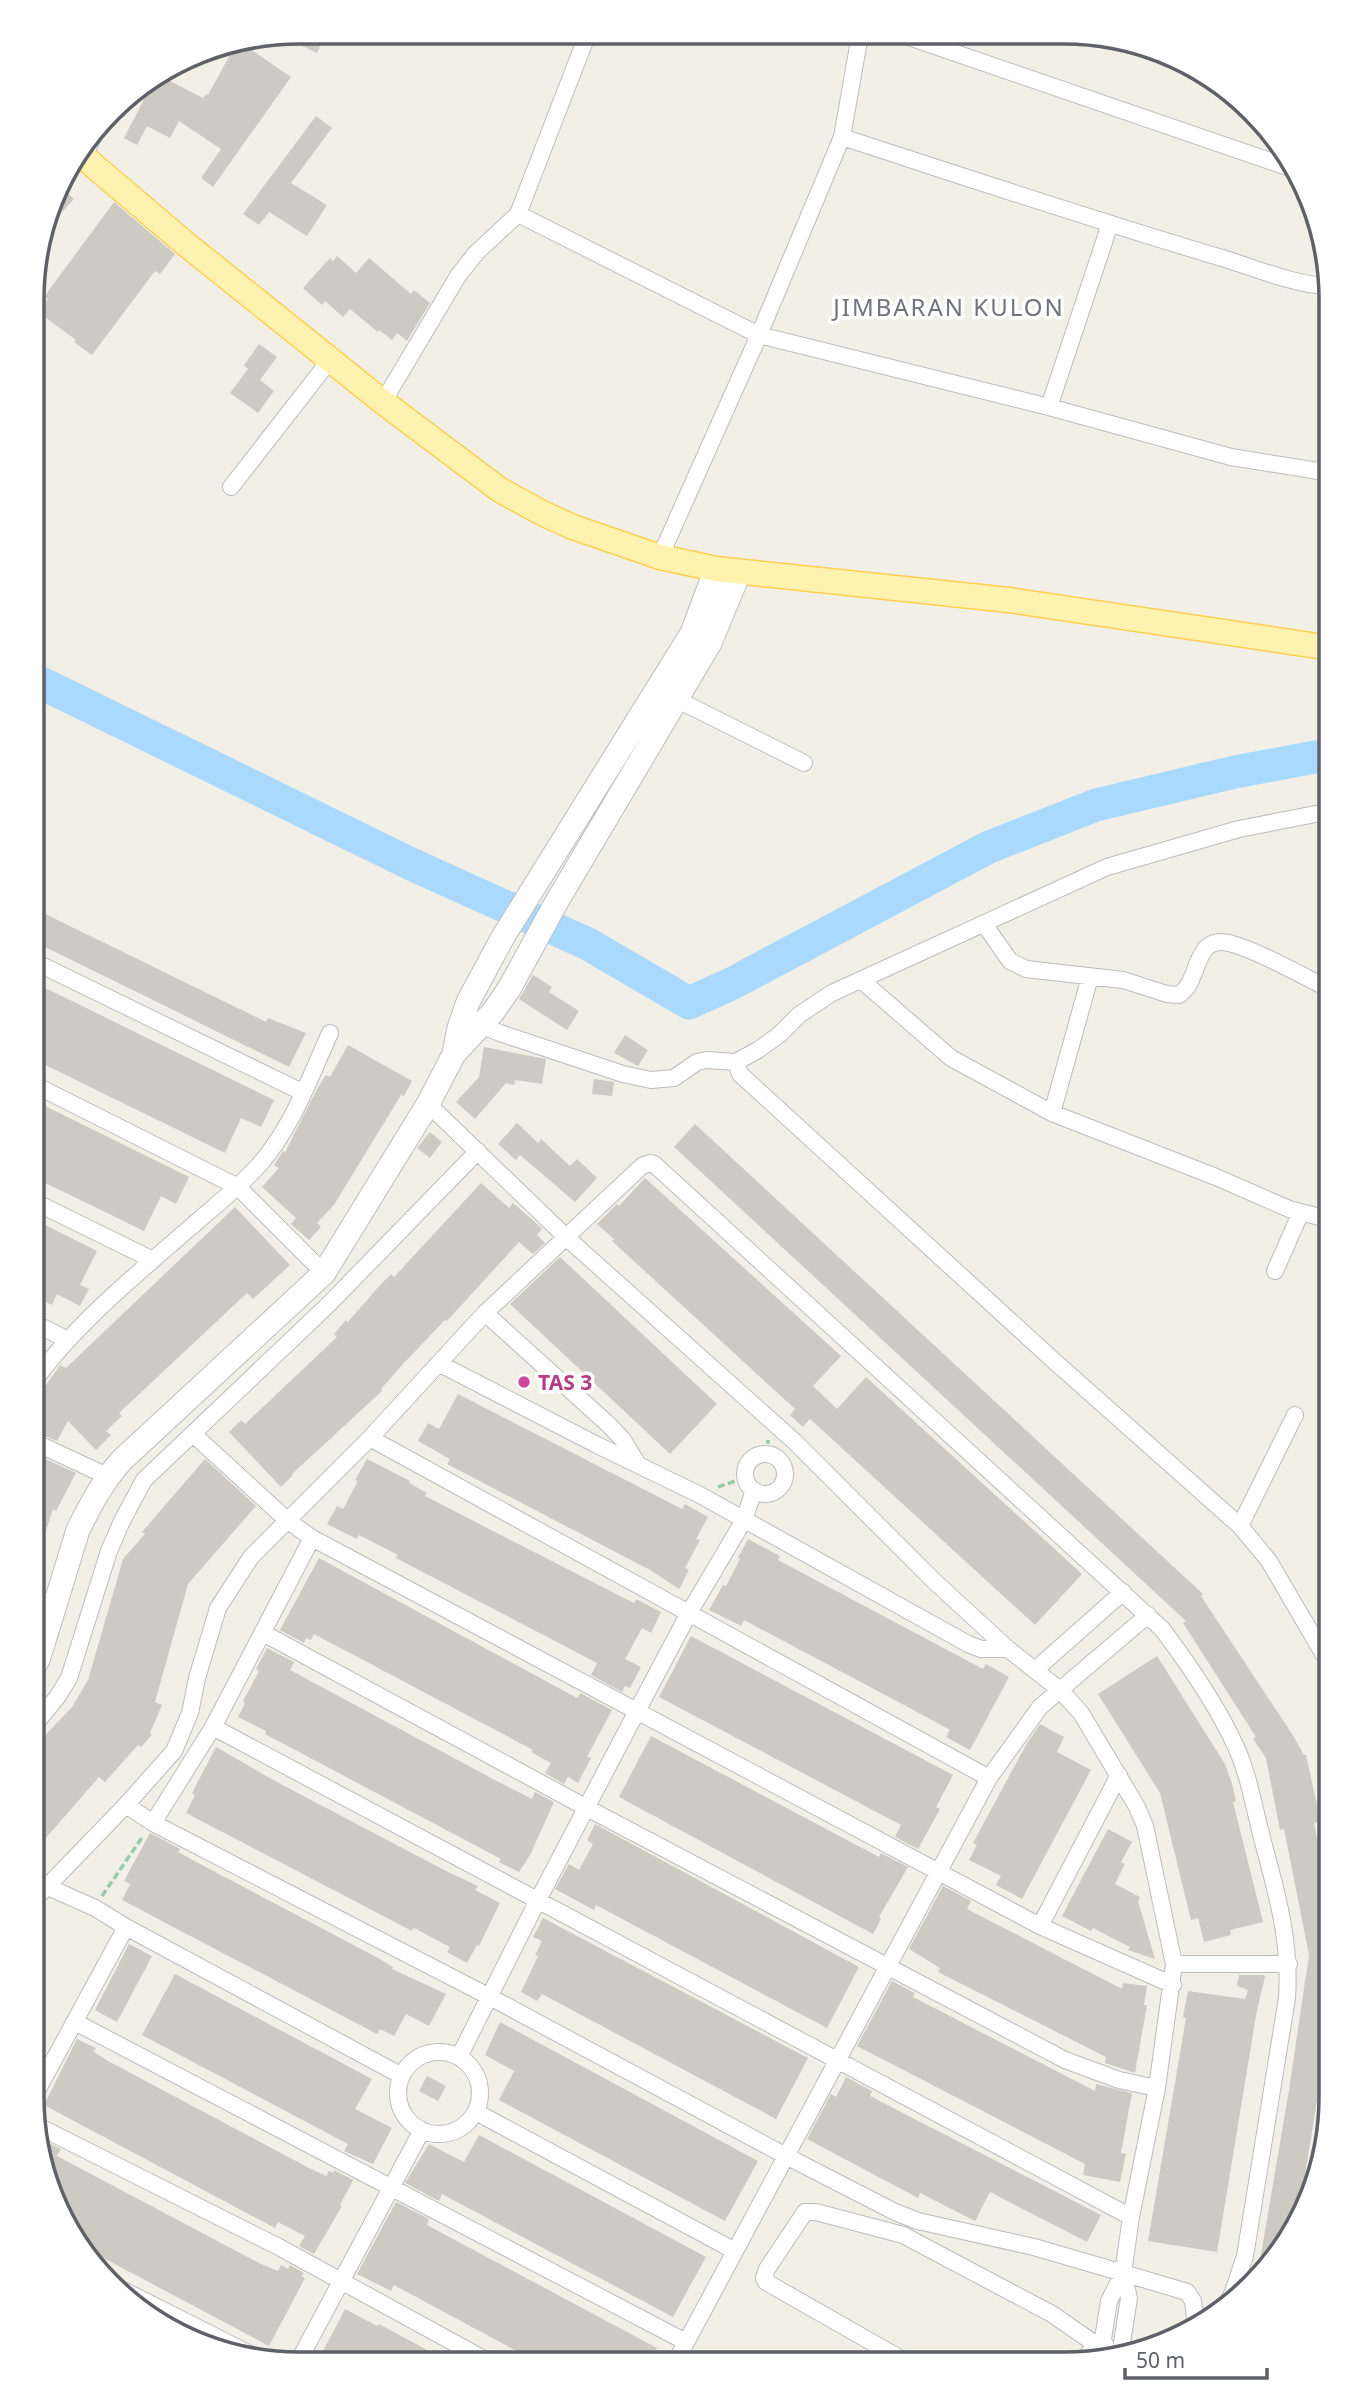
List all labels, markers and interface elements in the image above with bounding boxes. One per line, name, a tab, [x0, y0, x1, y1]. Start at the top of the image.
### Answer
district label: JIMBARAN KULON	[831, 290, 1065, 323]
place label: TAS 3	[538, 1368, 592, 1396]
marker: TAS 3	[516, 1374, 532, 1390]
scale bar	[1125, 2336, 1267, 2380]
text: 50 m	[1136, 2346, 1185, 2374]

